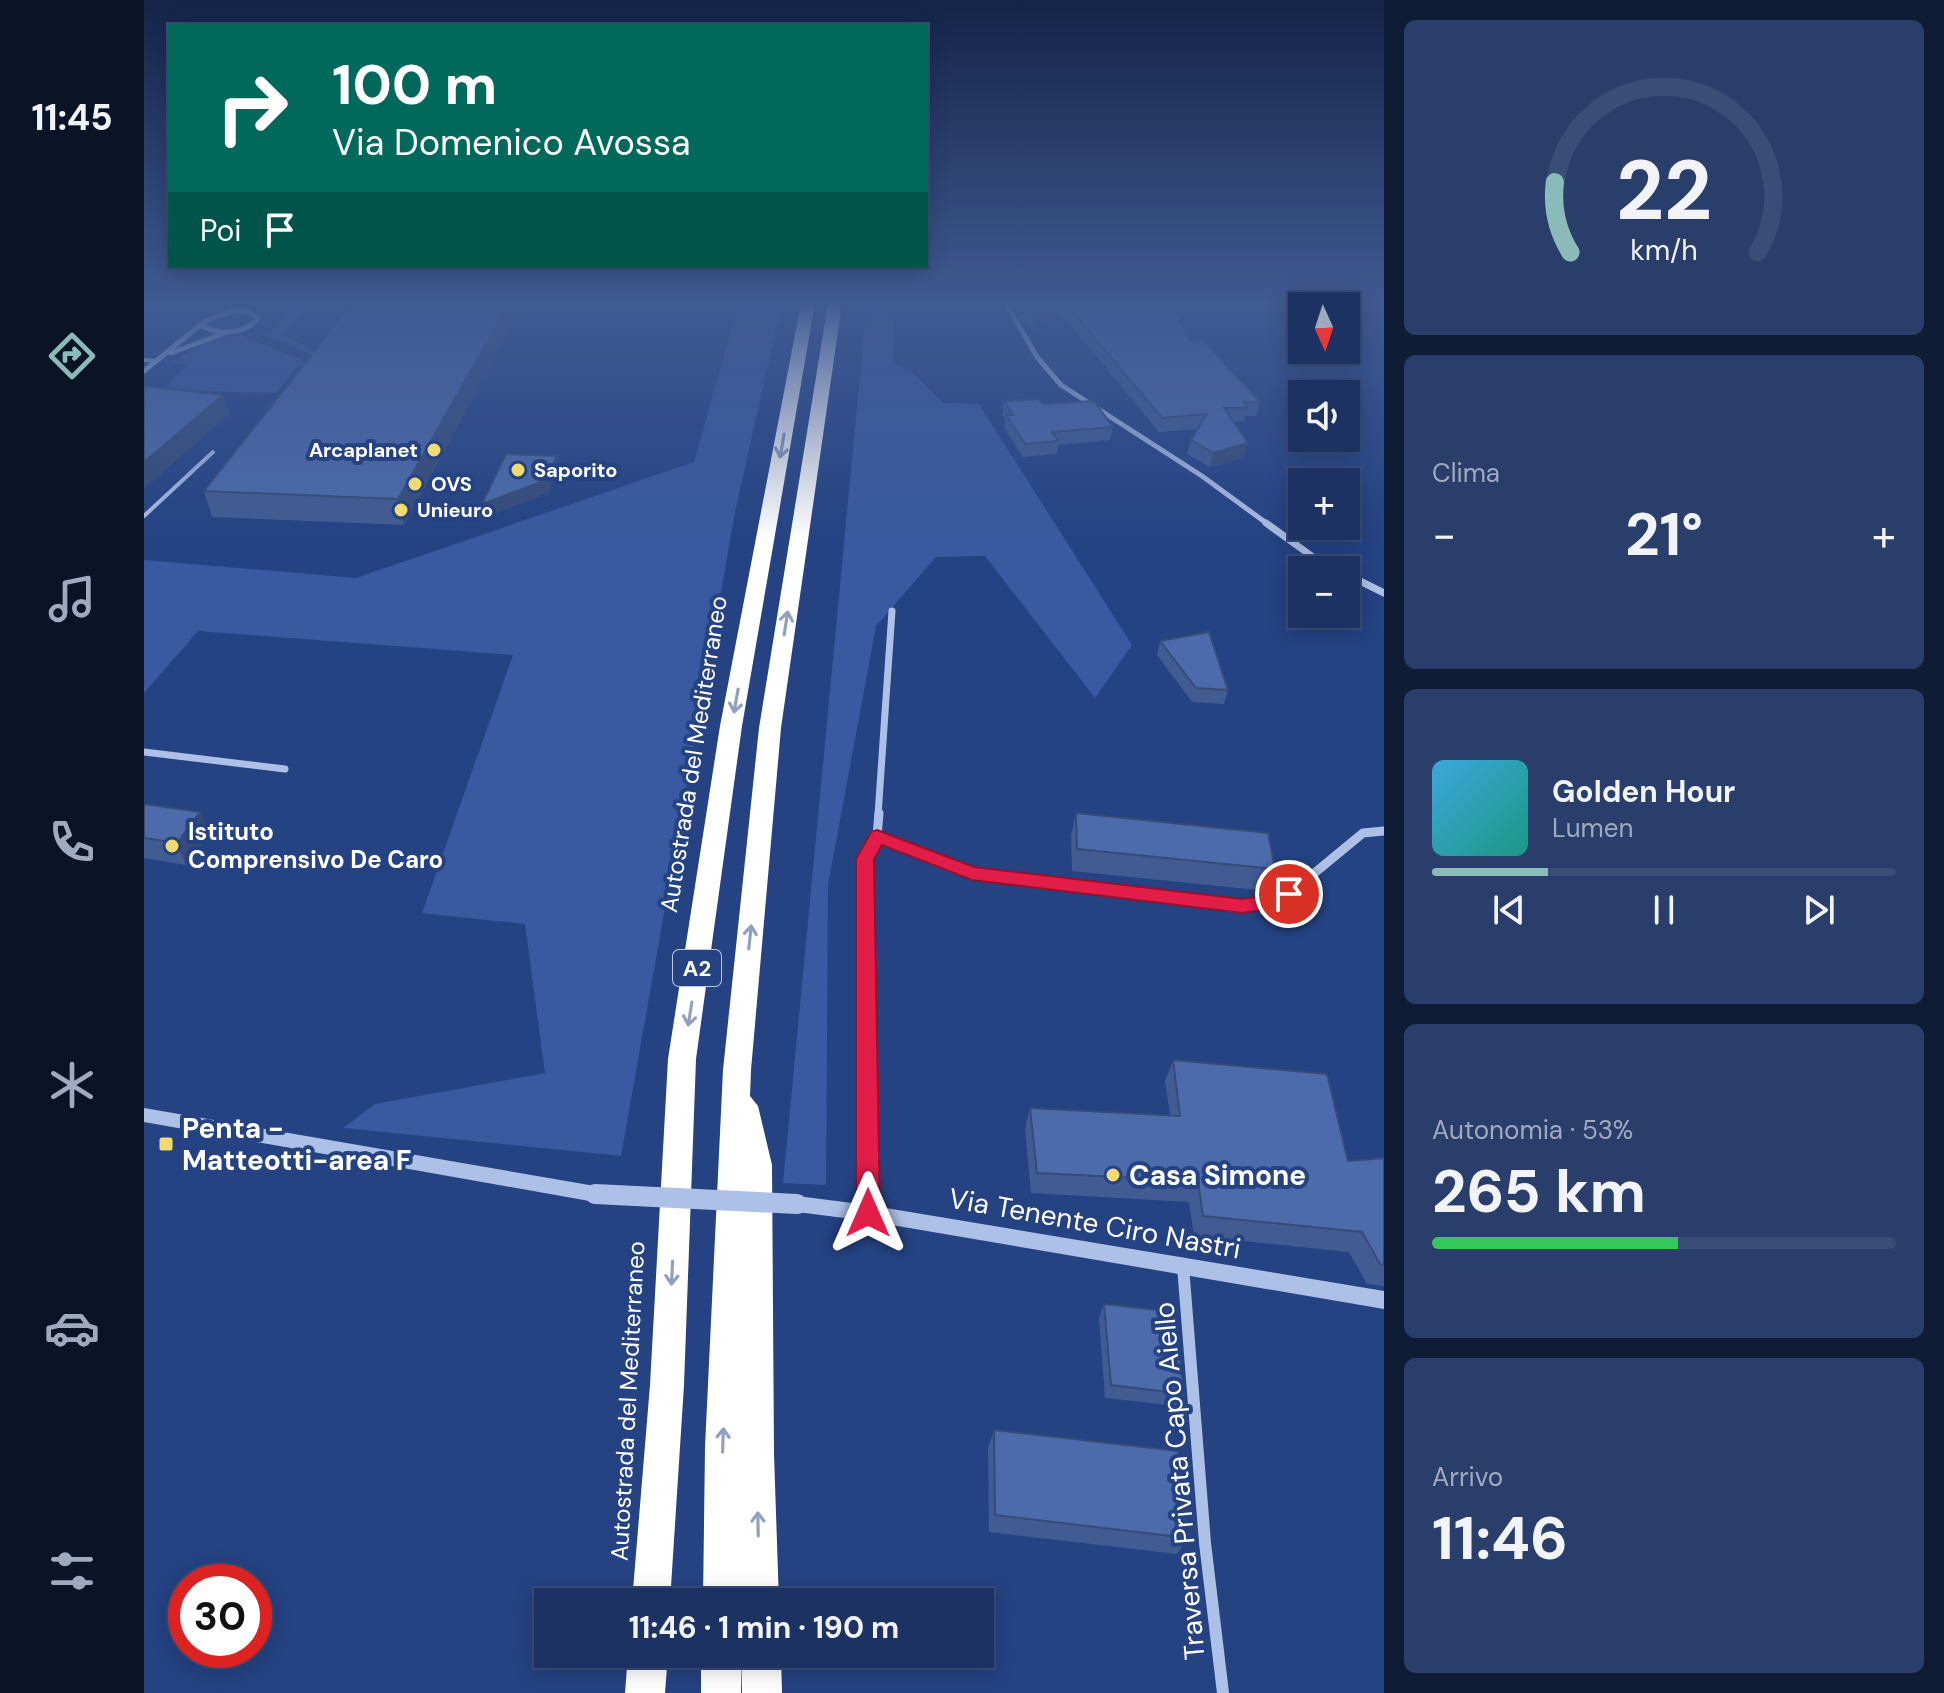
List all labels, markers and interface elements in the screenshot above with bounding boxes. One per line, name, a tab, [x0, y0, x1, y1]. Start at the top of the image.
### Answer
text: 100 m	[332, 48, 497, 121]
icon: right	[200, 56, 304, 160]
text: 11:45	[31, 94, 113, 141]
text: Via Domenico Avossa	[332, 119, 691, 166]
text: 22	[1616, 136, 1712, 245]
icon: arrive	[258, 208, 302, 252]
text: Poi	[200, 211, 242, 250]
text: km/h	[1630, 232, 1698, 269]
north arrow	[1288, 292, 1360, 364]
map controls	[1288, 292, 1360, 628]
icon: directions	[44, 328, 100, 384]
button: sound	[1288, 380, 1360, 452]
one-way arrow	[774, 432, 789, 458]
place label: Arcaplanet	[309, 437, 418, 463]
marker: Arcaplanet	[425, 441, 443, 459]
text: Clima	[1432, 456, 1500, 490]
place label: Saporito	[534, 457, 617, 483]
marker: Saporito	[509, 461, 527, 479]
button: +	[1288, 468, 1360, 540]
place label: OVS	[431, 471, 472, 497]
marker: OVS	[406, 475, 424, 493]
text: 21°	[1625, 495, 1703, 574]
place label: Unieuro	[417, 497, 493, 523]
marker: Unieuro	[392, 501, 410, 519]
text: −	[1432, 506, 1456, 564]
text: +	[1872, 506, 1896, 564]
button: −	[1288, 556, 1360, 628]
icon: music	[44, 571, 100, 627]
street label: Autostrada del Mediterraneo	[653, 593, 734, 915]
one-way arrow	[779, 611, 794, 636]
one-way arrow	[727, 688, 742, 714]
text: Golden Hour	[1552, 772, 1735, 811]
text: Lumen	[1552, 811, 1633, 845]
icon: phone	[44, 814, 100, 870]
place label: Istituto Comprensivo De Caro	[188, 816, 443, 875]
marker: Istituto Comprensivo De Caro	[163, 837, 181, 855]
pin	[1255, 860, 1323, 928]
icon: arrive	[1267, 872, 1311, 916]
icon: previous	[1487, 888, 1531, 932]
icon: pause	[1642, 888, 1686, 932]
icon: next	[1797, 888, 1841, 932]
one-way arrow	[743, 924, 758, 951]
road number: A2	[673, 950, 721, 986]
one-way arrow	[681, 1001, 696, 1026]
icon: climate	[44, 1057, 100, 1113]
place label: Penta - Matteotti-area F	[182, 1110, 411, 1179]
text: Autonomia · 53%	[1432, 1113, 1633, 1147]
marker: Penta - Matteotti-area F	[157, 1135, 175, 1153]
text: 265 km	[1432, 1152, 1646, 1231]
place label: Casa Simone	[1129, 1157, 1306, 1194]
marker: Casa Simone	[1104, 1166, 1122, 1184]
position arrow	[826, 1171, 910, 1255]
street label: Via Tenente Ciro Nastri	[946, 1180, 1244, 1267]
street label: Autostrada del Mediterraneo	[604, 1240, 651, 1562]
one-way arrow	[664, 1259, 679, 1286]
icon: car	[44, 1300, 100, 1356]
street label: Traversa Privata Capo Aiello	[1145, 1300, 1214, 1662]
one-way arrow	[715, 1427, 731, 1454]
text: Arrivo	[1432, 1460, 1503, 1494]
text: 11:46	[1432, 1499, 1568, 1578]
one-way arrow	[750, 1511, 766, 1538]
icon: filters	[44, 1543, 100, 1599]
speed limit sign: 30	[168, 1564, 272, 1668]
text: 11:46 · 1 min · 190 m	[629, 1608, 899, 1647]

